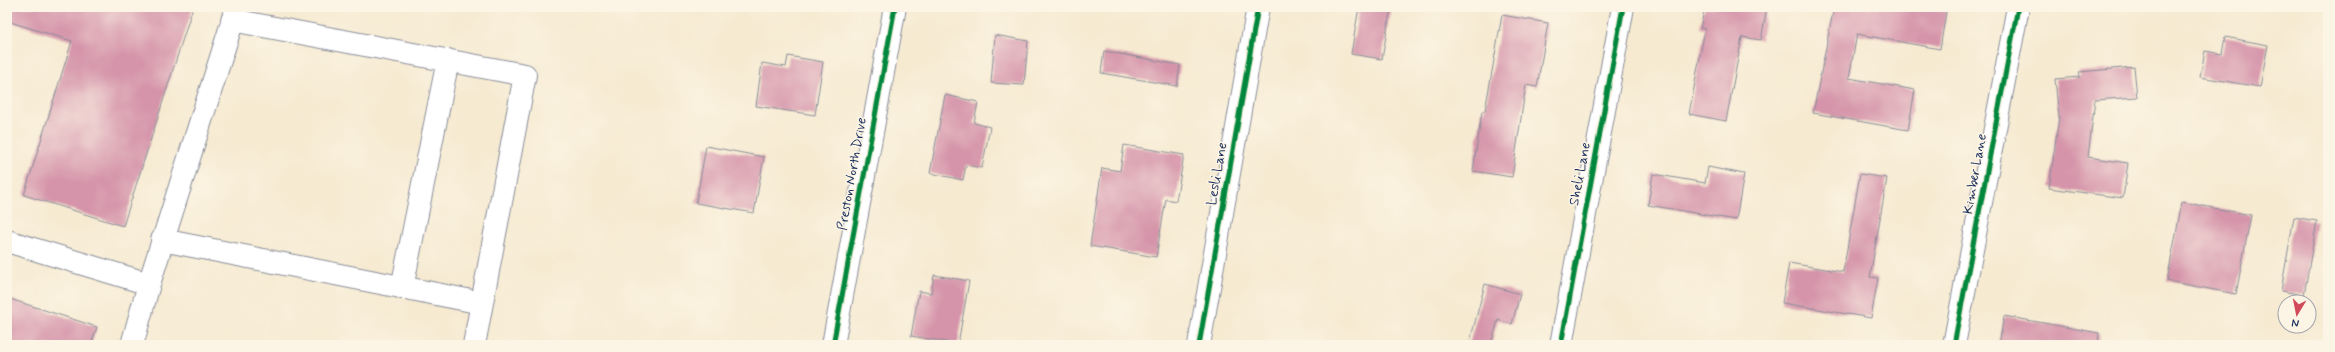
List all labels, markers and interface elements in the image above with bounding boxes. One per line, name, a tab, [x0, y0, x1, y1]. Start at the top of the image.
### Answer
street label: Preston North Drive	[833, 116, 871, 232]
street label: Kimber Lane	[1959, 132, 1991, 216]
street label: Lesli Lane	[1203, 141, 1231, 207]
street label: Sheli Lane	[1565, 141, 1595, 207]
north arrow	[2277, 294, 2317, 334]
text: N	[2291, 315, 2300, 330]

